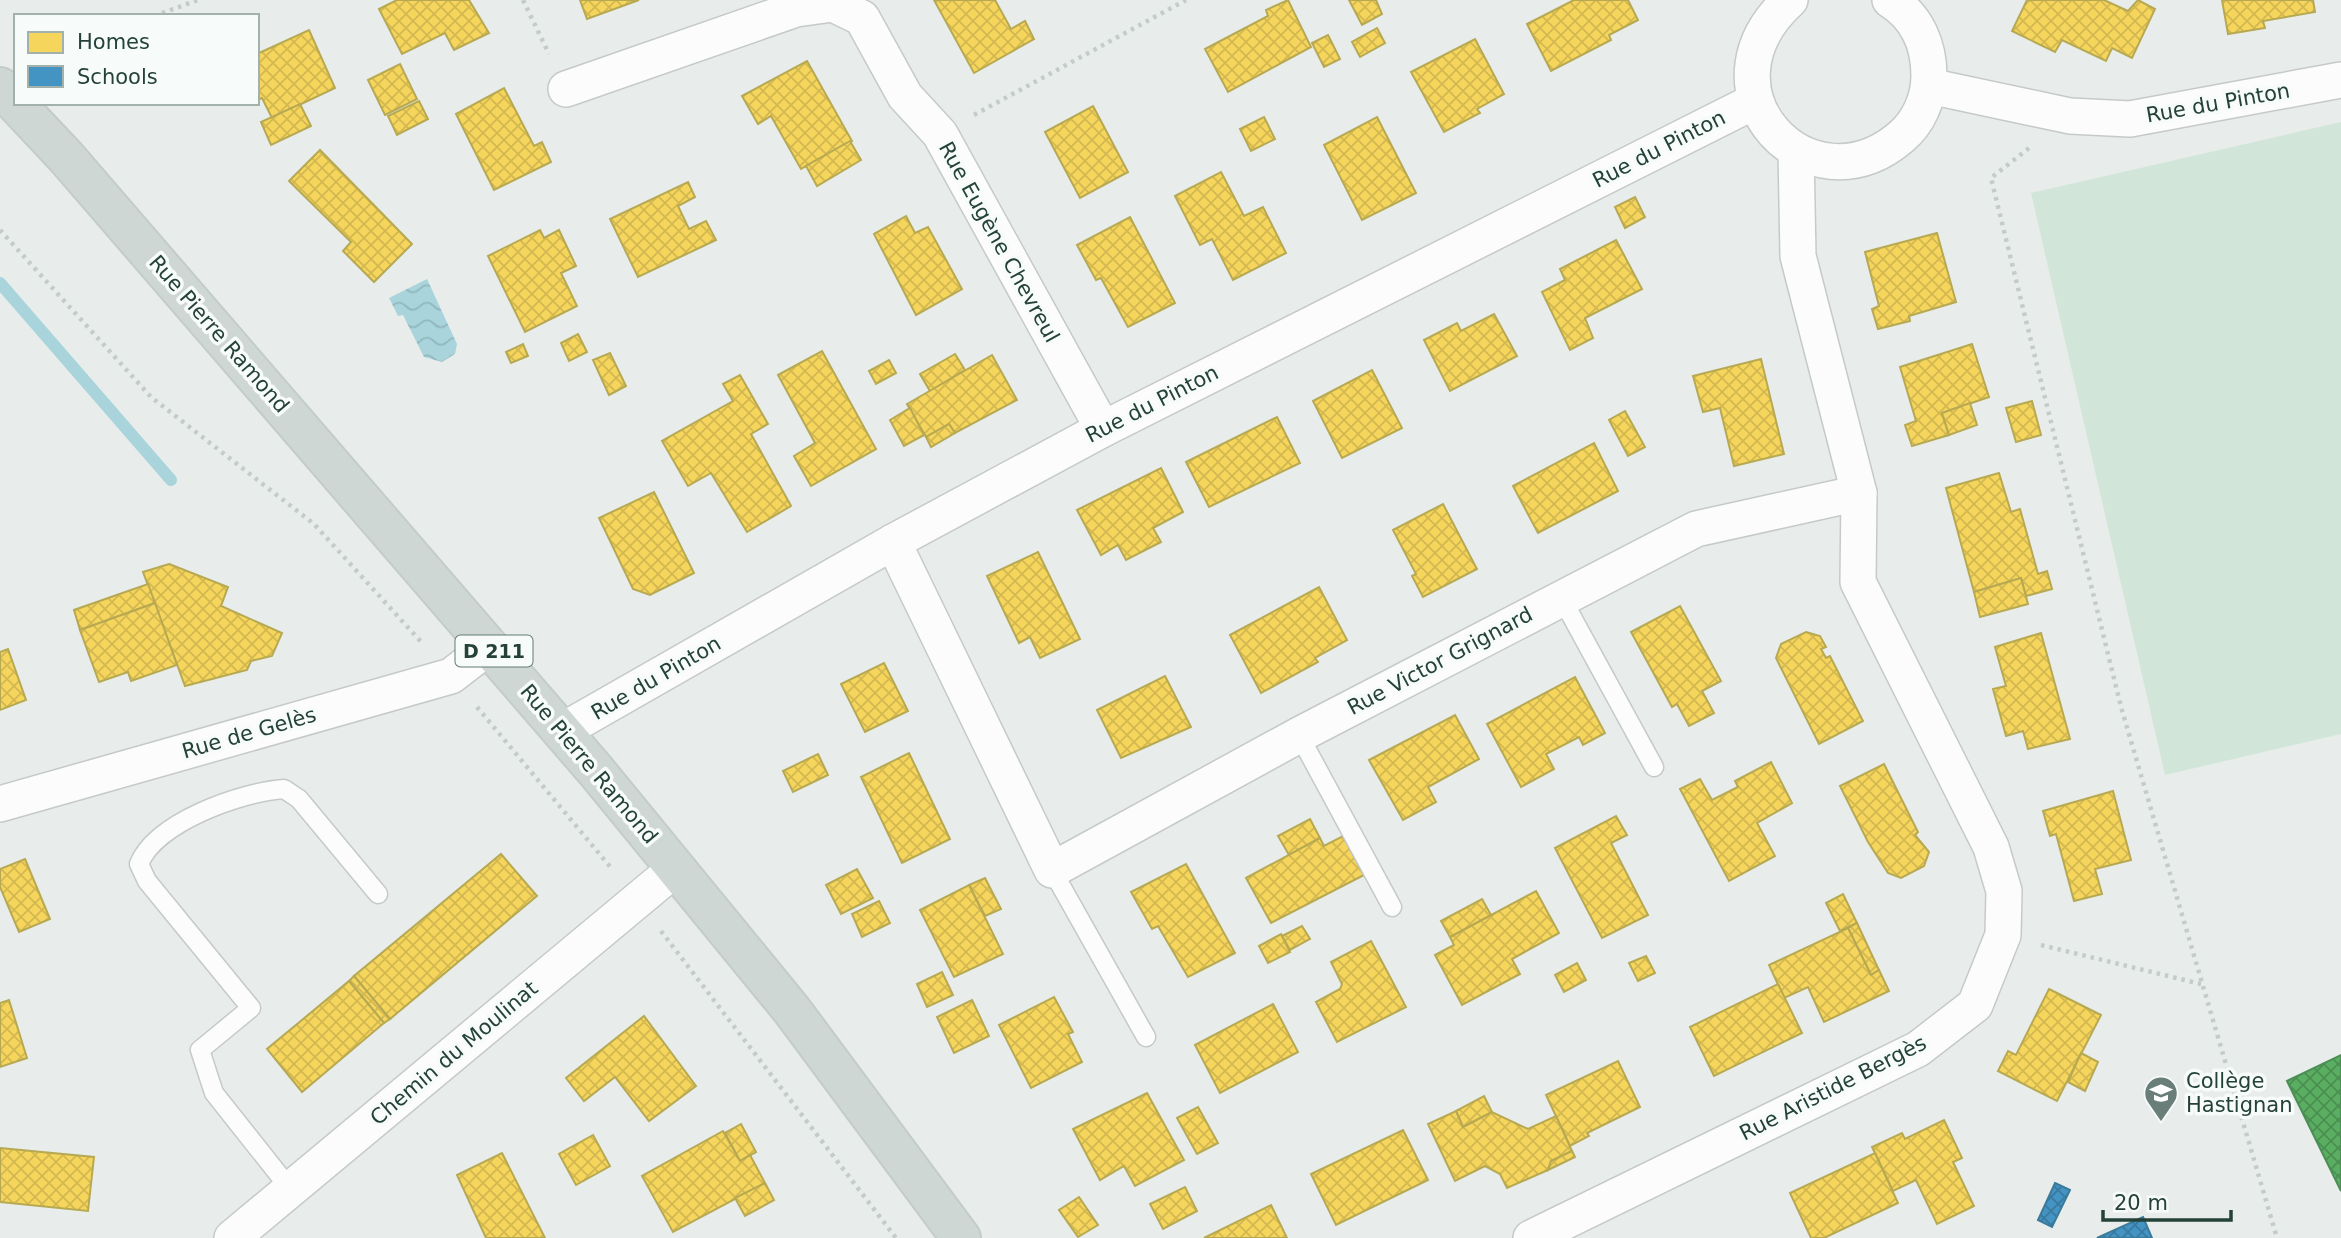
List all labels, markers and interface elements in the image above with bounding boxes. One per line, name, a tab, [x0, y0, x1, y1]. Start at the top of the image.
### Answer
legend	[14, 14, 259, 105]
text: Homes	[77, 30, 150, 54]
text: Schools	[77, 65, 158, 89]
street label: Rue du Pinton	[2144, 79, 2292, 127]
street label: Rue du Pinton	[1589, 105, 1729, 193]
street label: Rue Eugène Chevreul	[934, 137, 1064, 347]
street label: Rue Pierre Ramond	[144, 250, 294, 418]
street label: Rue du Pinton	[1082, 360, 1222, 448]
street label: Rue Victor Grignard	[1343, 602, 1537, 720]
street label: Rue du Pinton	[587, 631, 725, 725]
road number: D 211	[456, 636, 532, 666]
street label: Rue Pierre Ramond	[515, 679, 663, 849]
street label: Rue de Gelès	[179, 702, 319, 764]
street label: Chemin du Moulinat	[366, 976, 542, 1130]
street label: Rue Aristide Bergès	[1736, 1031, 1930, 1145]
place label: Collège Hastignan	[2186, 1069, 2293, 1117]
school or university icon: Collège Hastignan	[2142, 1074, 2180, 1123]
scale bar	[2103, 1178, 2231, 1222]
text: 20 m	[2114, 1191, 2168, 1215]

